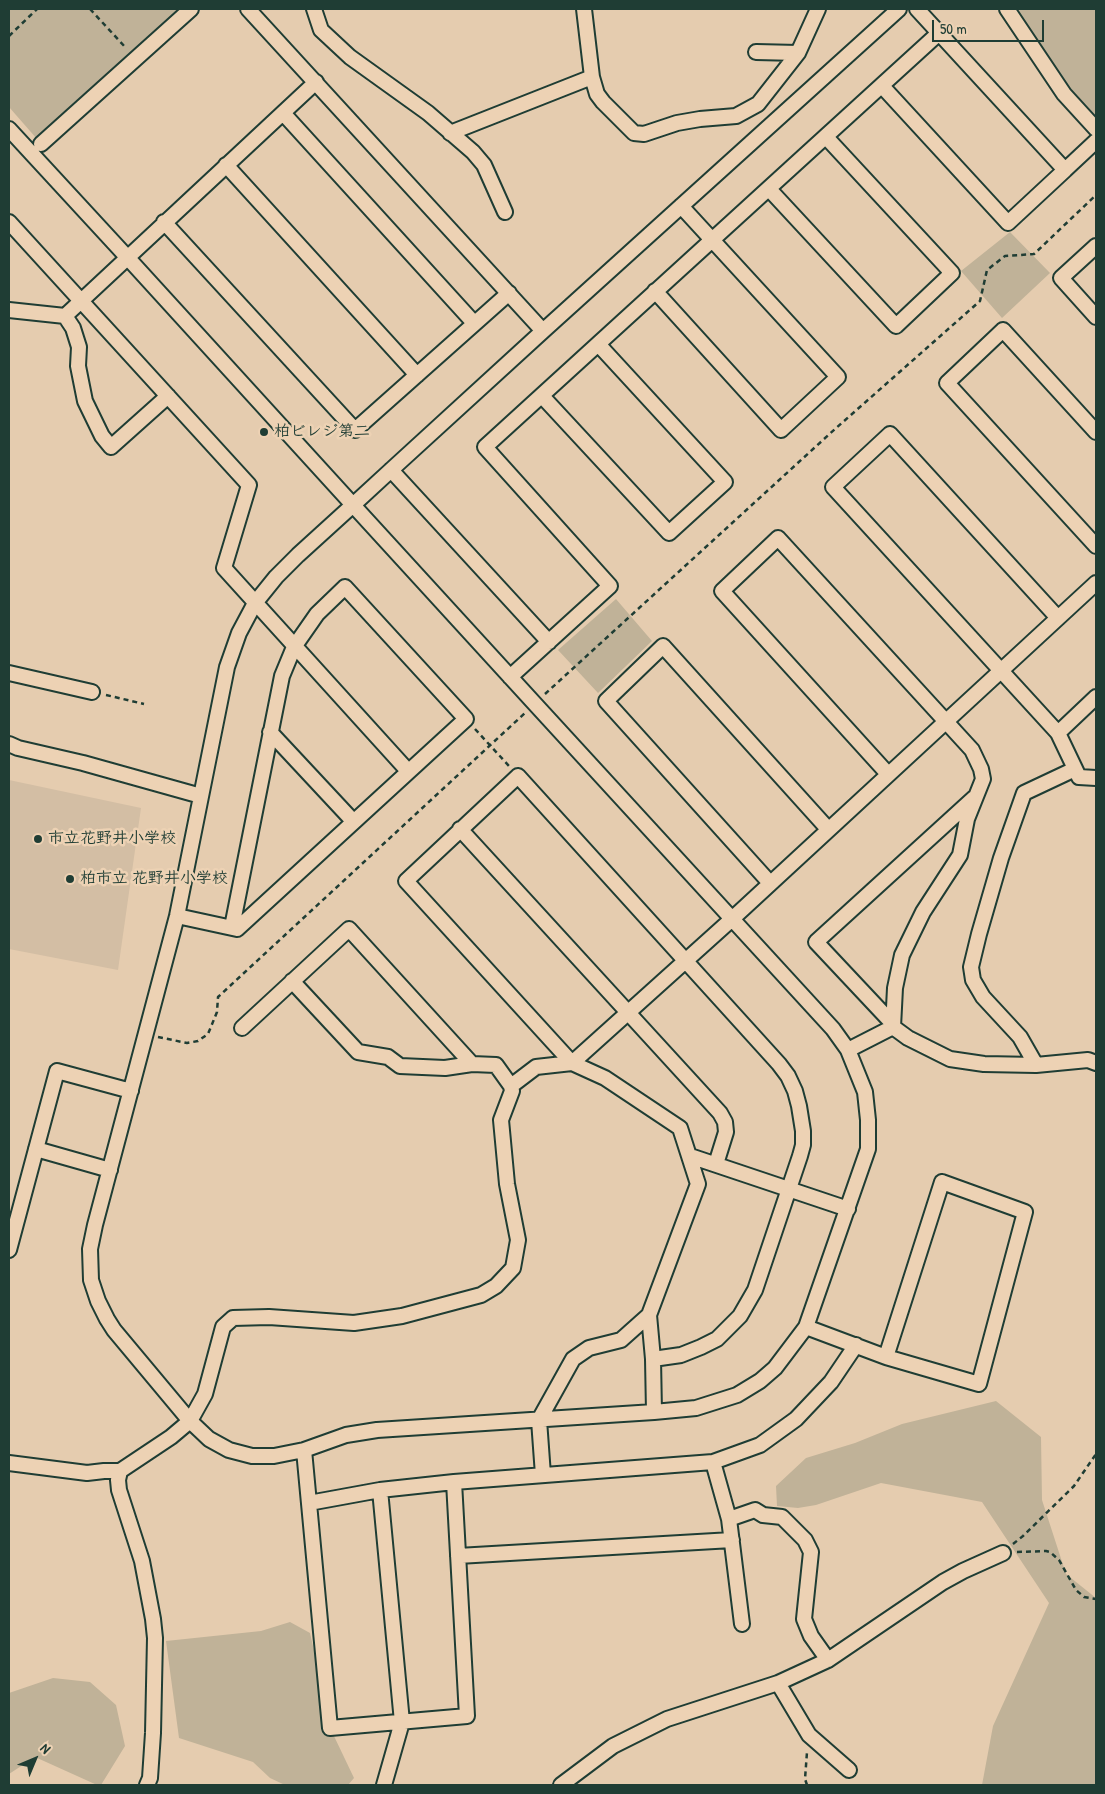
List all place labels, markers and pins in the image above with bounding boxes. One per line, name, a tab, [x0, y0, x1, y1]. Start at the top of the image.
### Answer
place label: 柏ビレジ第二	[274, 422, 370, 442]
marker: 柏ビレジ第二	[258, 426, 270, 438]
place label: 市立花野井小学校	[48, 829, 176, 849]
marker: 市立花野井小学校	[32, 833, 44, 845]
place label: 柏市立 花野井小学校	[80, 869, 228, 889]
marker: 柏市立 花野井小学校	[64, 873, 76, 885]

